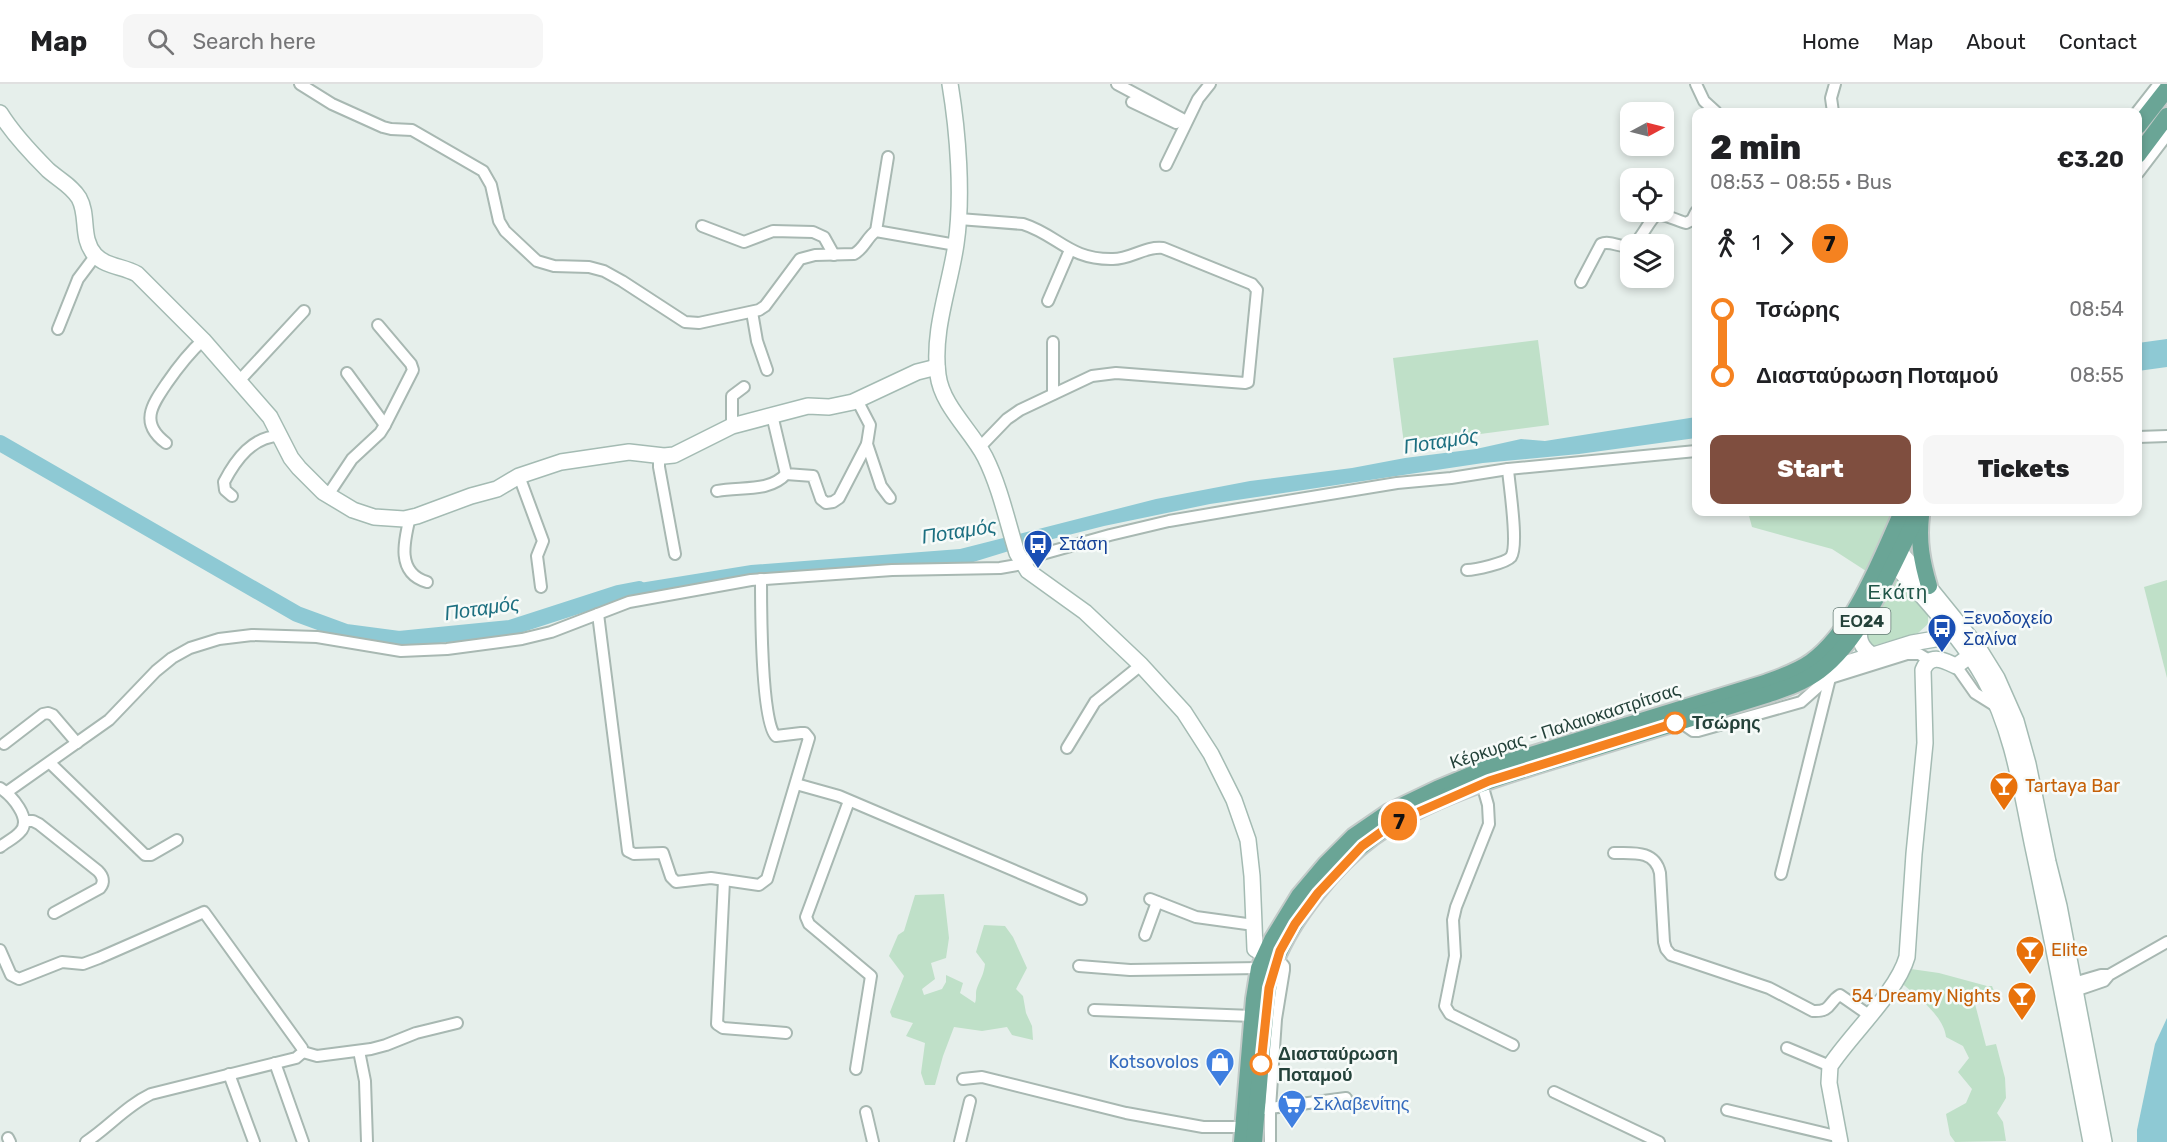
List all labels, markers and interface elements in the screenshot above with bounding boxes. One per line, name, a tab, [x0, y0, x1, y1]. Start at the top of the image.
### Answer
search box	[123, 14, 543, 68]
text: Map	[30, 25, 87, 58]
icon: search	[144, 25, 177, 58]
text: Search here	[192, 28, 316, 55]
text: Home	[1802, 29, 1859, 54]
text: Map	[1892, 29, 1933, 54]
text: About	[1966, 29, 2026, 54]
text: Contact	[2059, 29, 2137, 54]
north arrow	[1620, 102, 1674, 156]
map controls	[1620, 102, 1674, 288]
text: 2 min	[1710, 128, 1801, 167]
text: €3.20	[2057, 146, 2124, 173]
button: locate	[1620, 168, 1674, 222]
text: 08:53 – 08:55 · Bus	[1710, 170, 1892, 194]
icon: walk	[1710, 227, 1743, 260]
icon: forward	[1770, 227, 1803, 260]
text: 1	[1752, 231, 1761, 255]
text: 7	[1824, 231, 1836, 256]
button: layers	[1620, 234, 1674, 288]
text: Τσώρης	[1756, 296, 1840, 323]
text: 08:54	[2069, 297, 2124, 321]
text: Διασταύρωση Ποταμού	[1756, 362, 1999, 389]
text: 08:55	[2070, 363, 2124, 387]
water label: Ποταμός	[1402, 423, 1481, 459]
button: Start	[1710, 435, 1911, 504]
button: Tickets	[1923, 435, 2124, 504]
water label: Ποταμός	[920, 513, 999, 549]
bus stop icon: Στάση	[1022, 528, 1054, 570]
place label: Στάση	[1059, 533, 1108, 555]
district label: Εκάτη	[1867, 580, 1929, 604]
water label: Ποταμός	[443, 591, 521, 625]
place label: Ξενοδοχείο Σαλίνα	[1963, 607, 2053, 650]
road number: ΕΟ24	[1834, 608, 1890, 634]
bus stop icon: Ξενοδοχείο Σαλίνα	[1926, 612, 1958, 654]
street label: Κέρκυρας - Παλαιοκαστρίτσας	[1447, 678, 1683, 774]
marker: Τσώρης	[1664, 712, 1686, 734]
place label: Τσώρης	[1692, 712, 1761, 734]
bar icon: Tartaya Bar	[1988, 770, 2020, 812]
place label: Tartaya Bar	[2025, 775, 2120, 797]
line badge: 7	[1380, 802, 1418, 840]
text: 7	[1393, 809, 1405, 834]
bar icon: Elite	[2014, 934, 2046, 976]
place label: Elite	[2051, 939, 2088, 961]
bar icon: 54 Dreamy Nights	[2006, 980, 2038, 1022]
place label: 54 Dreamy Nights	[1851, 985, 2001, 1007]
place label: Διασταύρωση Ποταμού	[1278, 1043, 1398, 1086]
shop icon: Kotsovolos	[1204, 1046, 1236, 1088]
place label: Kotsovolos	[1108, 1051, 1199, 1073]
marker: Διασταύρωση Ποταμού	[1250, 1053, 1272, 1075]
supermarket icon: Σκλαβενίτης	[1276, 1088, 1308, 1130]
place label: Σκλαβενίτης	[1313, 1093, 1410, 1115]

